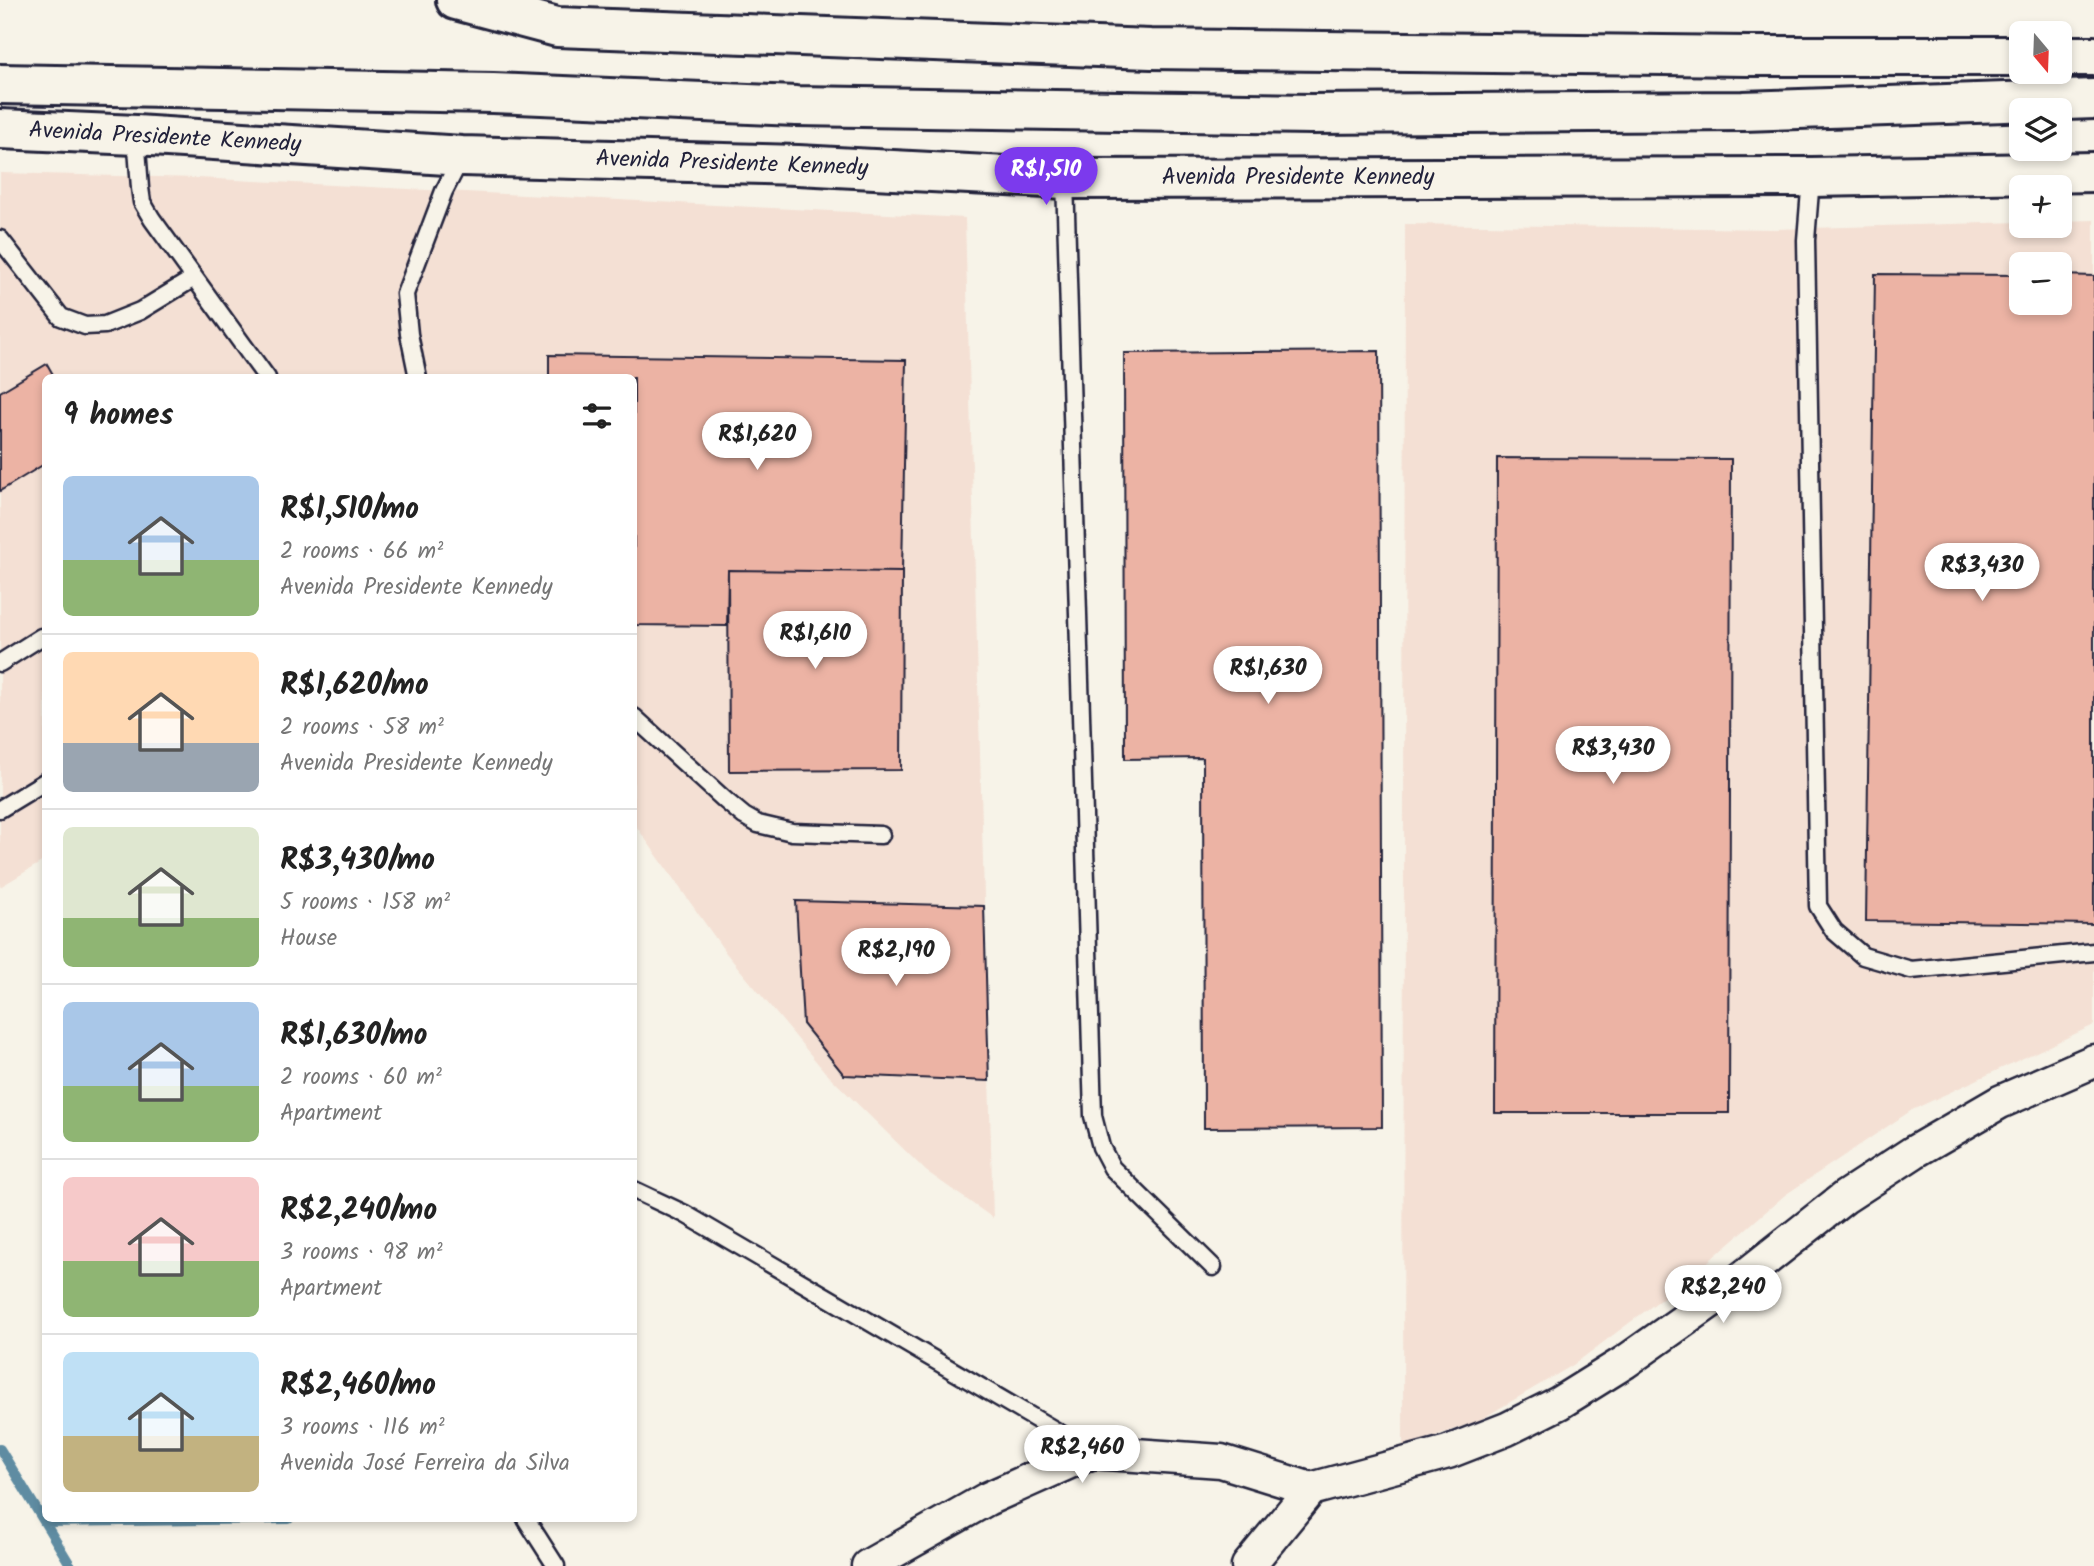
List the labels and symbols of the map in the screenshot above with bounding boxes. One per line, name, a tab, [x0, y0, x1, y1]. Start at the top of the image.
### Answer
north arrow	[2009, 21, 2072, 84]
street label: Avenida Presidente Kennedy	[28, 113, 302, 163]
street label: Avenida Presidente Kennedy	[595, 141, 869, 187]
pin: R$1,510	[981, 148, 1111, 207]
street label: Avenida Presidente Kennedy	[1162, 160, 1435, 196]
pin: R$1,620	[692, 412, 822, 472]
pin: R$3,430	[1917, 544, 2047, 603]
pin: R$1,610	[750, 612, 880, 671]
pin: R$1,630	[1203, 646, 1333, 706]
pin: R$3,430	[1548, 726, 1678, 786]
pin: R$2,190	[831, 928, 961, 988]
pin: R$2,240	[1658, 1266, 1788, 1325]
pin: R$2,460	[1017, 1426, 1147, 1485]

